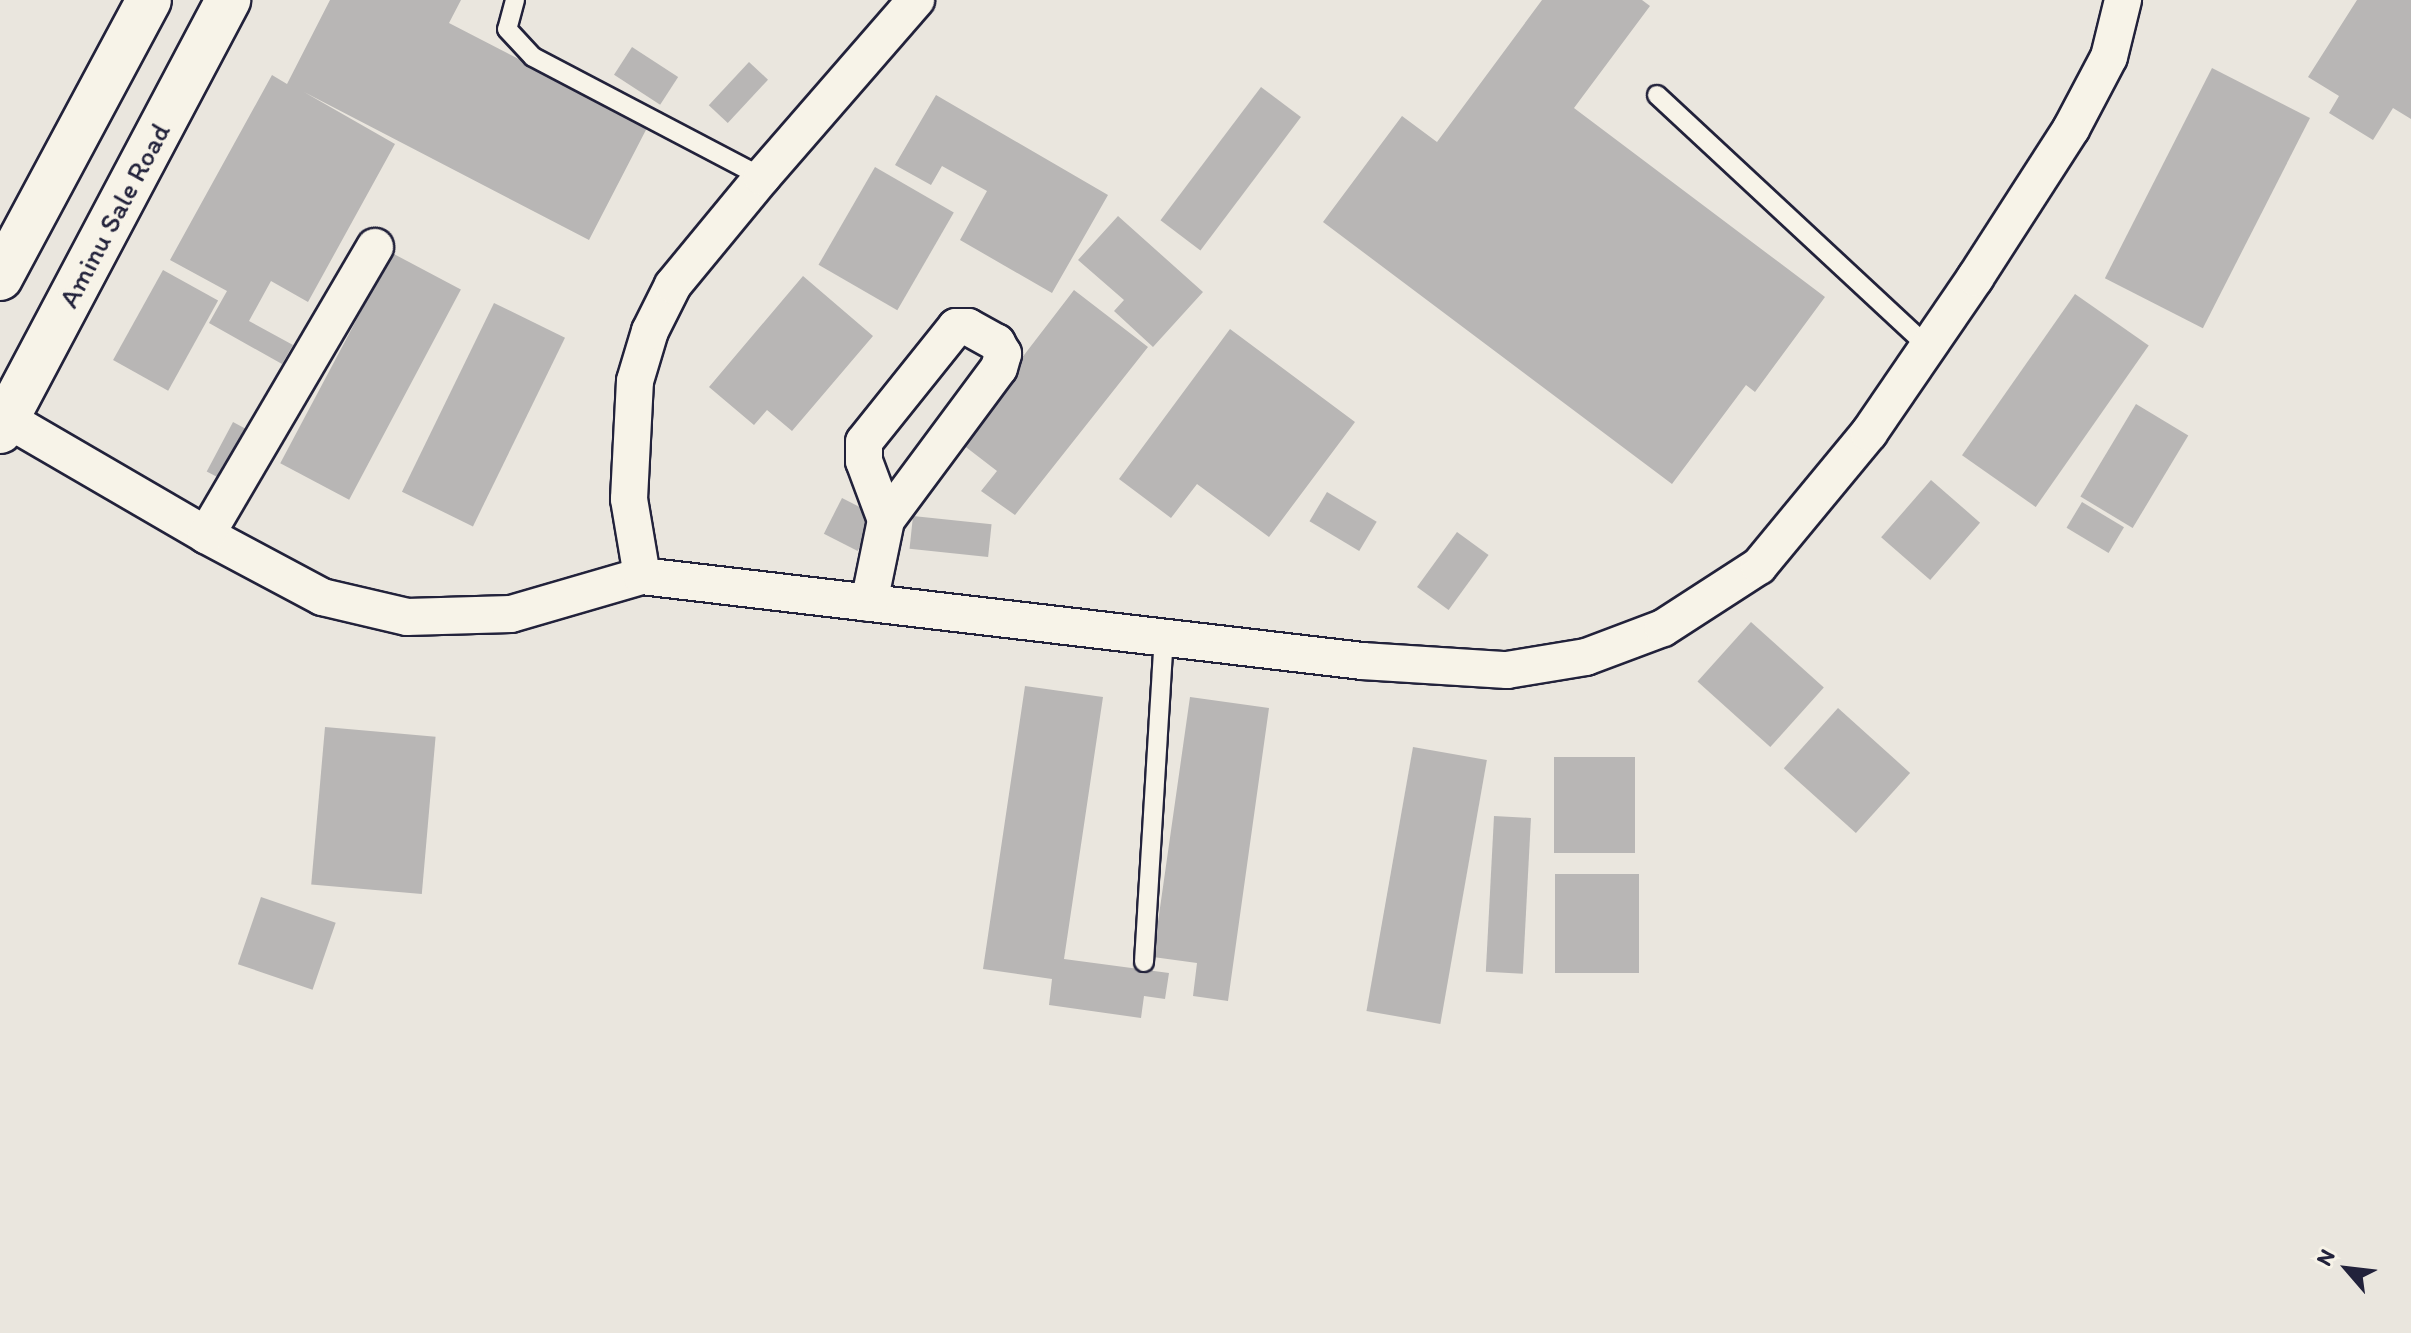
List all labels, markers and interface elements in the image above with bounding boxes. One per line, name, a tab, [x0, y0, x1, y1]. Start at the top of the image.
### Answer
street label: Aminu Sale Road	[51, 117, 177, 313]
north arrow	[2307, 1229, 2387, 1309]
text: N	[2310, 1245, 2341, 1270]

